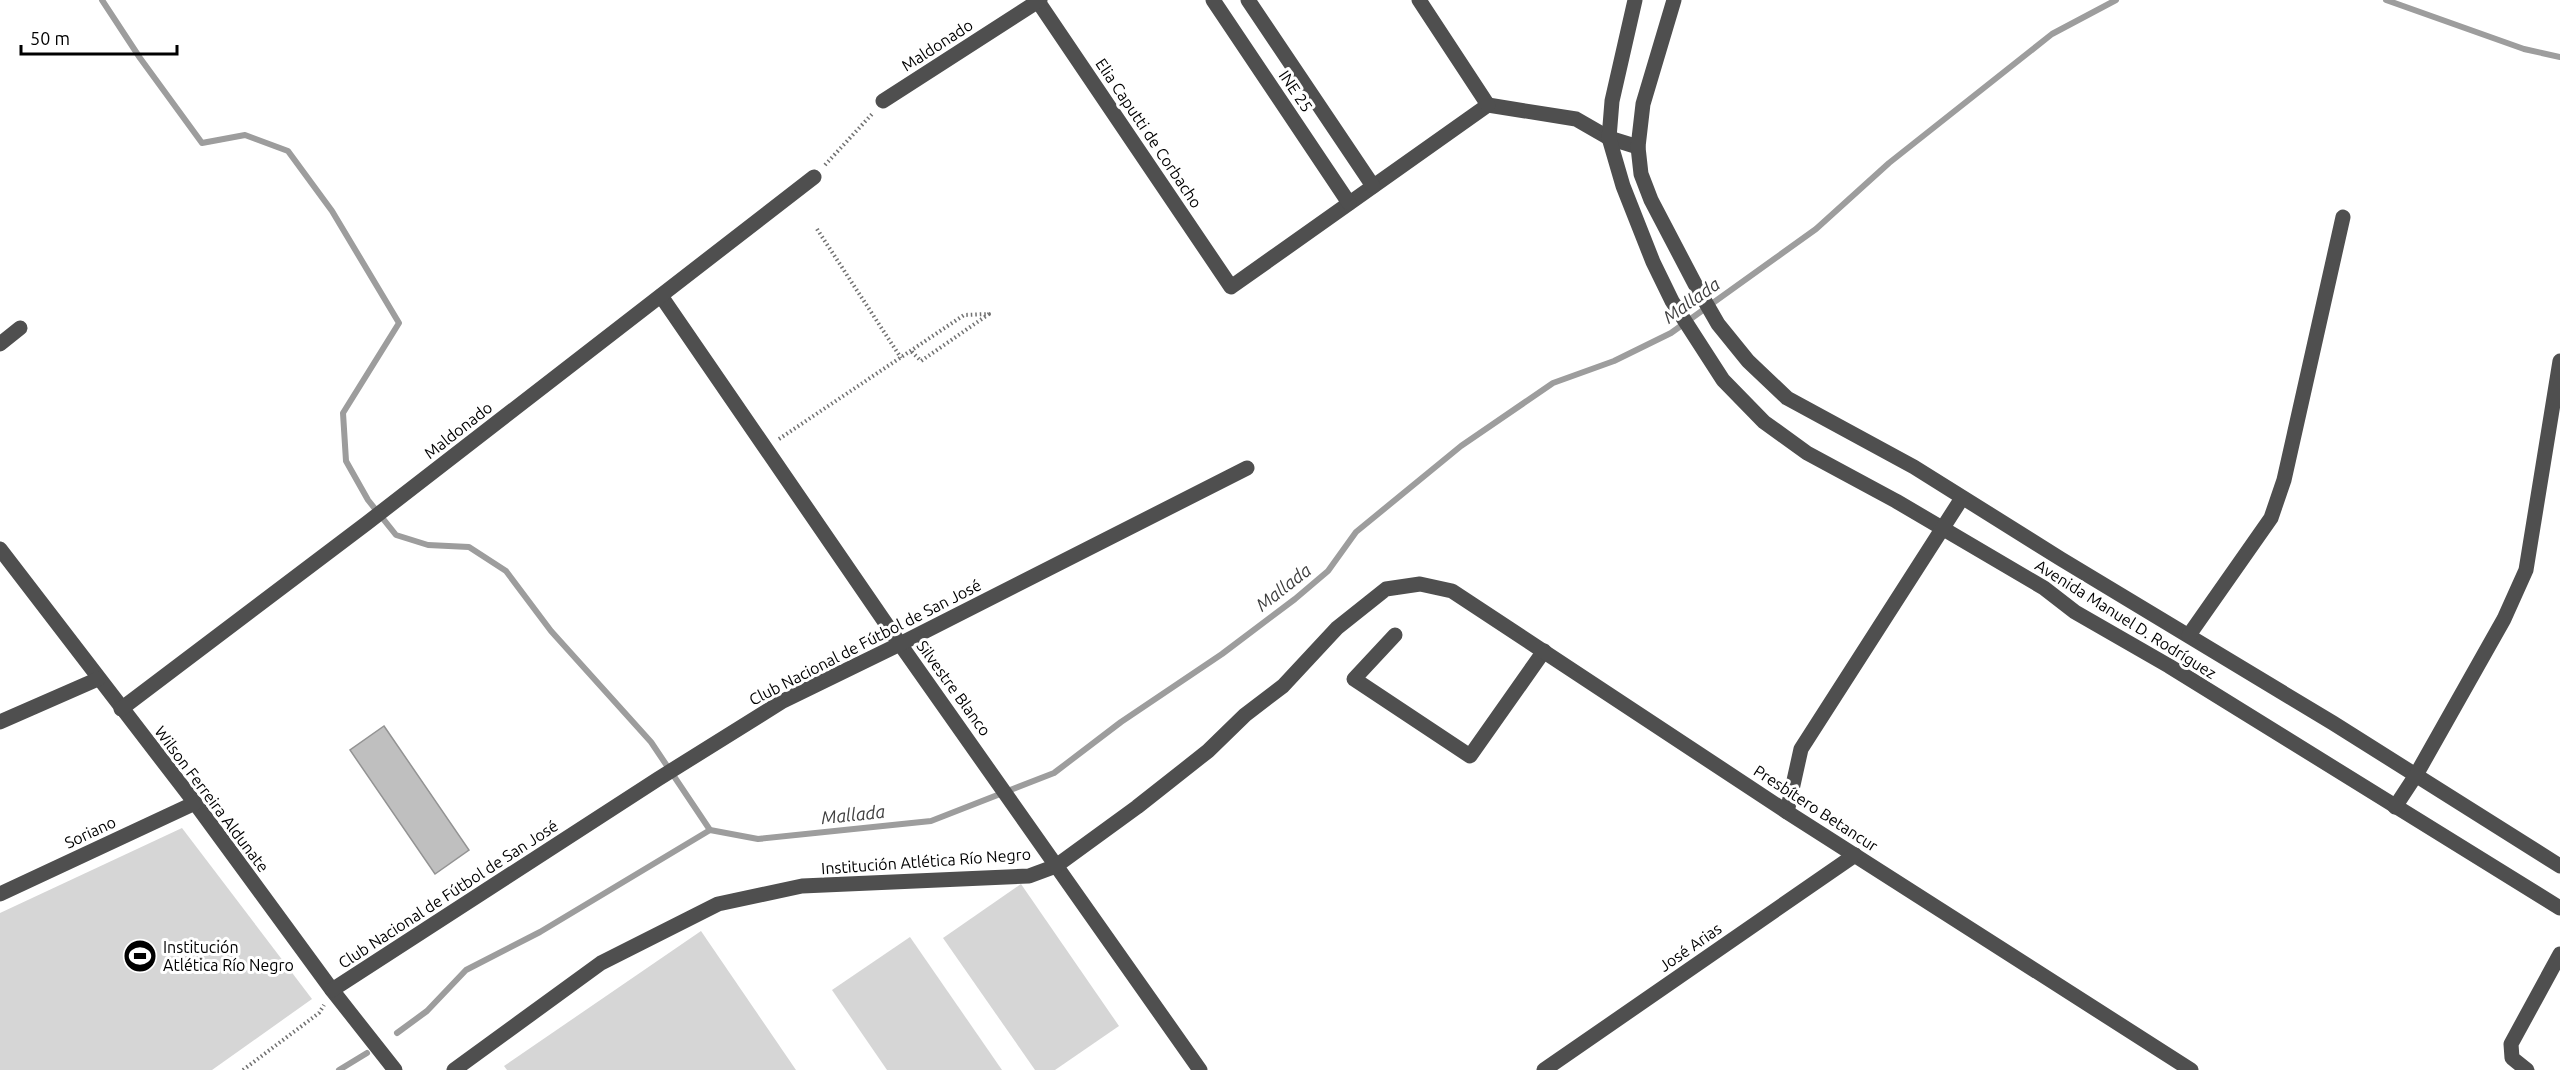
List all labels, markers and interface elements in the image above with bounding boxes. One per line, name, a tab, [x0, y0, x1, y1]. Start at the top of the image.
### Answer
street label: Maldonado	[898, 15, 976, 75]
scale bar	[21, 18, 177, 56]
text: 50 m	[30, 28, 70, 48]
street label: Elia Caputti de Corbacho	[1092, 55, 1206, 211]
street label: INE 25	[1276, 67, 1316, 115]
water label: Mallada	[1659, 273, 1723, 327]
street label: Maldonado	[420, 398, 496, 462]
street label: Avenida Manuel D. Rodríguez	[2032, 556, 2220, 682]
water label: Mallada	[1251, 559, 1315, 615]
street label: Club Nacional de Fútbol de San José	[746, 575, 984, 709]
street label: Silvestre Blanco	[913, 637, 995, 739]
street label: Wilson Ferreira Aldunate	[151, 723, 273, 875]
street label: Presbítero Betancur	[1751, 761, 1881, 855]
water label: Mallada	[820, 801, 886, 827]
street label: Soriano	[62, 812, 118, 852]
street label: Club Nacional de Fútbol de San José	[335, 816, 561, 972]
street label: Institución Atlética Río Negro	[821, 845, 1031, 877]
street label: José Arias	[1655, 919, 1725, 975]
sports icon: Institución Atlética Río Negro	[122, 938, 158, 974]
place label: Institución Atlética Río Negro	[163, 938, 294, 974]

